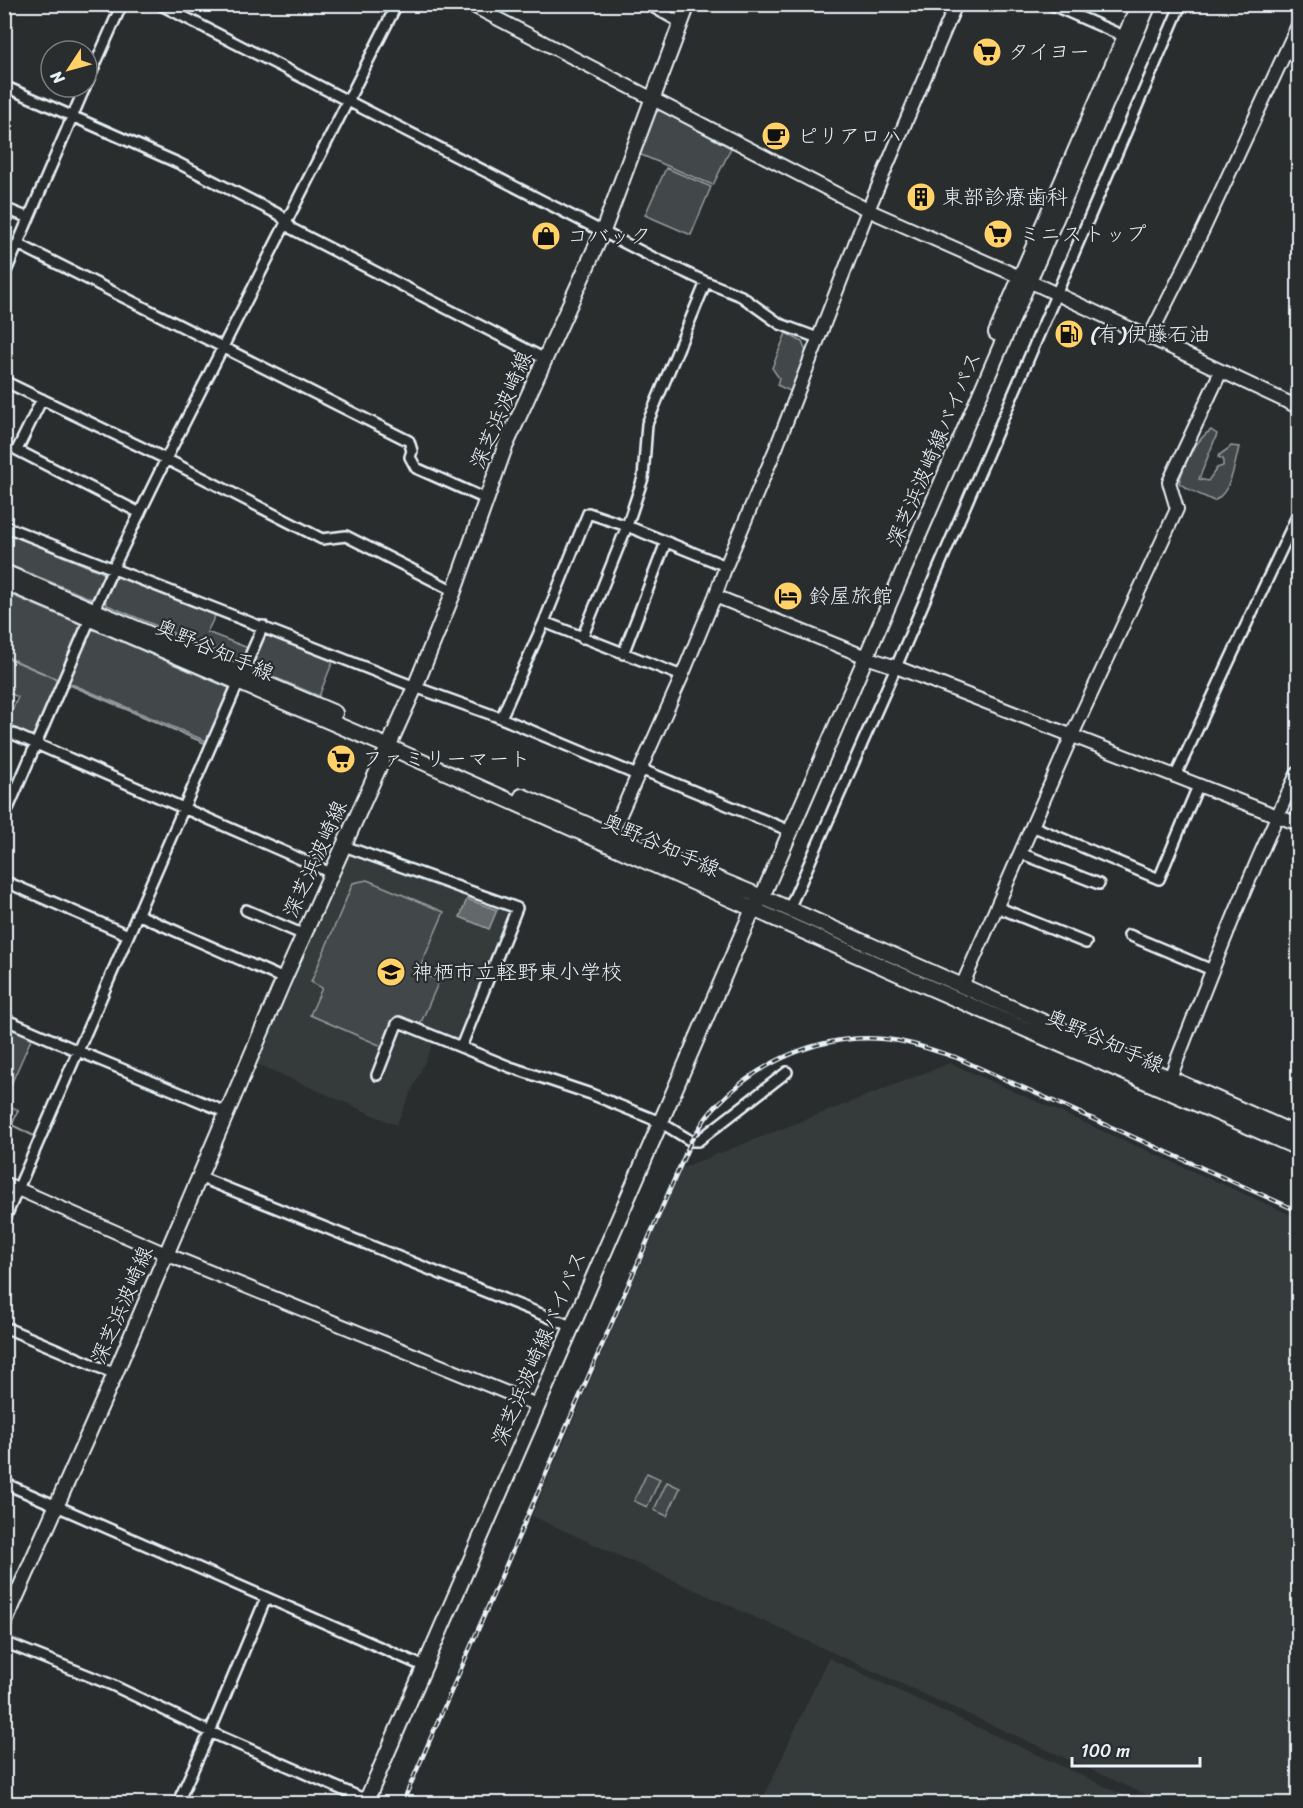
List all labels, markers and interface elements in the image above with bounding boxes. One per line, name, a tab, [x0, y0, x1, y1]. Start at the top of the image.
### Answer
place label: タイヨー	[1008, 33, 1090, 71]
supermarket icon: タイヨー	[971, 36, 1003, 68]
north arrow	[39, 39, 99, 99]
text: N	[42, 64, 73, 91]
place label: ピリアロハ	[797, 117, 902, 155]
cafe icon: ピリアロハ	[760, 120, 792, 152]
place label: 東部診療歯科	[942, 178, 1068, 216]
building icon: 東部診療歯科	[905, 181, 937, 213]
place label: ミニストップ	[1019, 215, 1147, 253]
place label: コバック	[567, 217, 651, 255]
supermarket icon: ミニストップ	[982, 218, 1014, 250]
shop icon: コバック	[530, 220, 562, 252]
place label: (有)伊藤石油	[1090, 315, 1210, 353]
fuel station icon: (有)伊藤石油	[1053, 318, 1085, 350]
street label: 深芝浜波崎線	[459, 345, 543, 475]
street label: 深芝浜波崎線バイパス	[876, 345, 992, 553]
place label: 鈴屋旅館	[809, 577, 893, 615]
hotel icon: 鈴屋旅館	[772, 580, 804, 612]
street label: 奥野谷知手線	[150, 608, 280, 692]
place label: ファミリーマート	[362, 740, 530, 778]
supermarket icon: ファミリーマート	[325, 743, 357, 775]
street label: 深芝浜波崎線	[272, 794, 358, 924]
street label: 奥野谷知手線	[596, 802, 726, 888]
place label: 神栖市立軽野東小学校	[412, 953, 622, 991]
school or university icon: 神栖市立軽野東小学校	[375, 956, 407, 988]
street label: 奥野谷知手線	[1040, 998, 1170, 1084]
street label: 深芝浜波崎線	[80, 1240, 164, 1370]
street label: 深芝浜波崎線バイパス	[481, 1244, 597, 1452]
scale bar	[1072, 1730, 1200, 1768]
text: 100 m	[1081, 1735, 1130, 1767]

